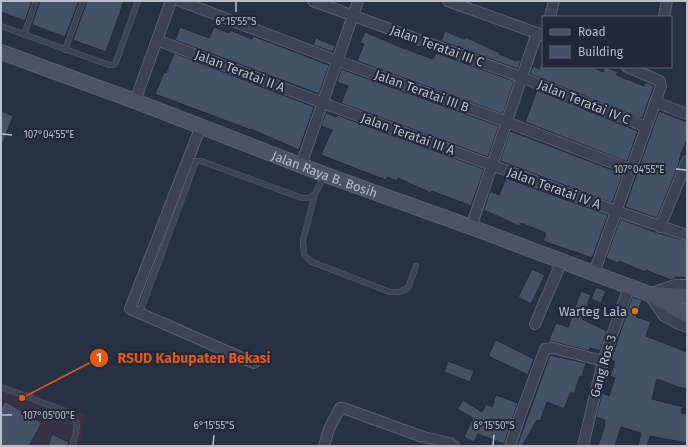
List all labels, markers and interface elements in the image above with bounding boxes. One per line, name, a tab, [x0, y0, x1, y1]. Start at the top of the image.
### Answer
text: 6°15'55"S	[216, 16, 257, 28]
legend	[542, 16, 672, 68]
street label: Jalan Teratai III C	[388, 22, 487, 70]
text: Road	[578, 25, 606, 39]
text: Building	[578, 45, 624, 59]
street label: Jalan Teratai II A	[193, 47, 287, 95]
street label: Jalan Teratai III B	[373, 67, 471, 115]
street label: Jalan Teratai IV C	[536, 77, 633, 128]
street label: Jalan Teratai III A	[359, 110, 457, 158]
text: 107°04'55"E	[23, 129, 75, 141]
street label: Jalan Raya B. Bosih	[270, 147, 380, 200]
street label: Jalan Teratai IV A	[505, 164, 603, 212]
text: 107°04'55"E	[613, 164, 665, 176]
place label: Warteg Lala	[559, 304, 627, 319]
marker: Warteg Lala	[630, 306, 640, 316]
street label: Gang Ros 3	[587, 333, 619, 399]
callout: RSUD Kabupaten Bekasi	[89, 345, 279, 371]
text: RSUD Kabupaten Bekasi	[117, 350, 271, 367]
text: 1	[96, 351, 102, 365]
text: 107°05'00"E	[23, 410, 75, 422]
text: 6°15'55"S	[194, 420, 235, 432]
text: 6°15'50"S	[473, 420, 515, 432]

